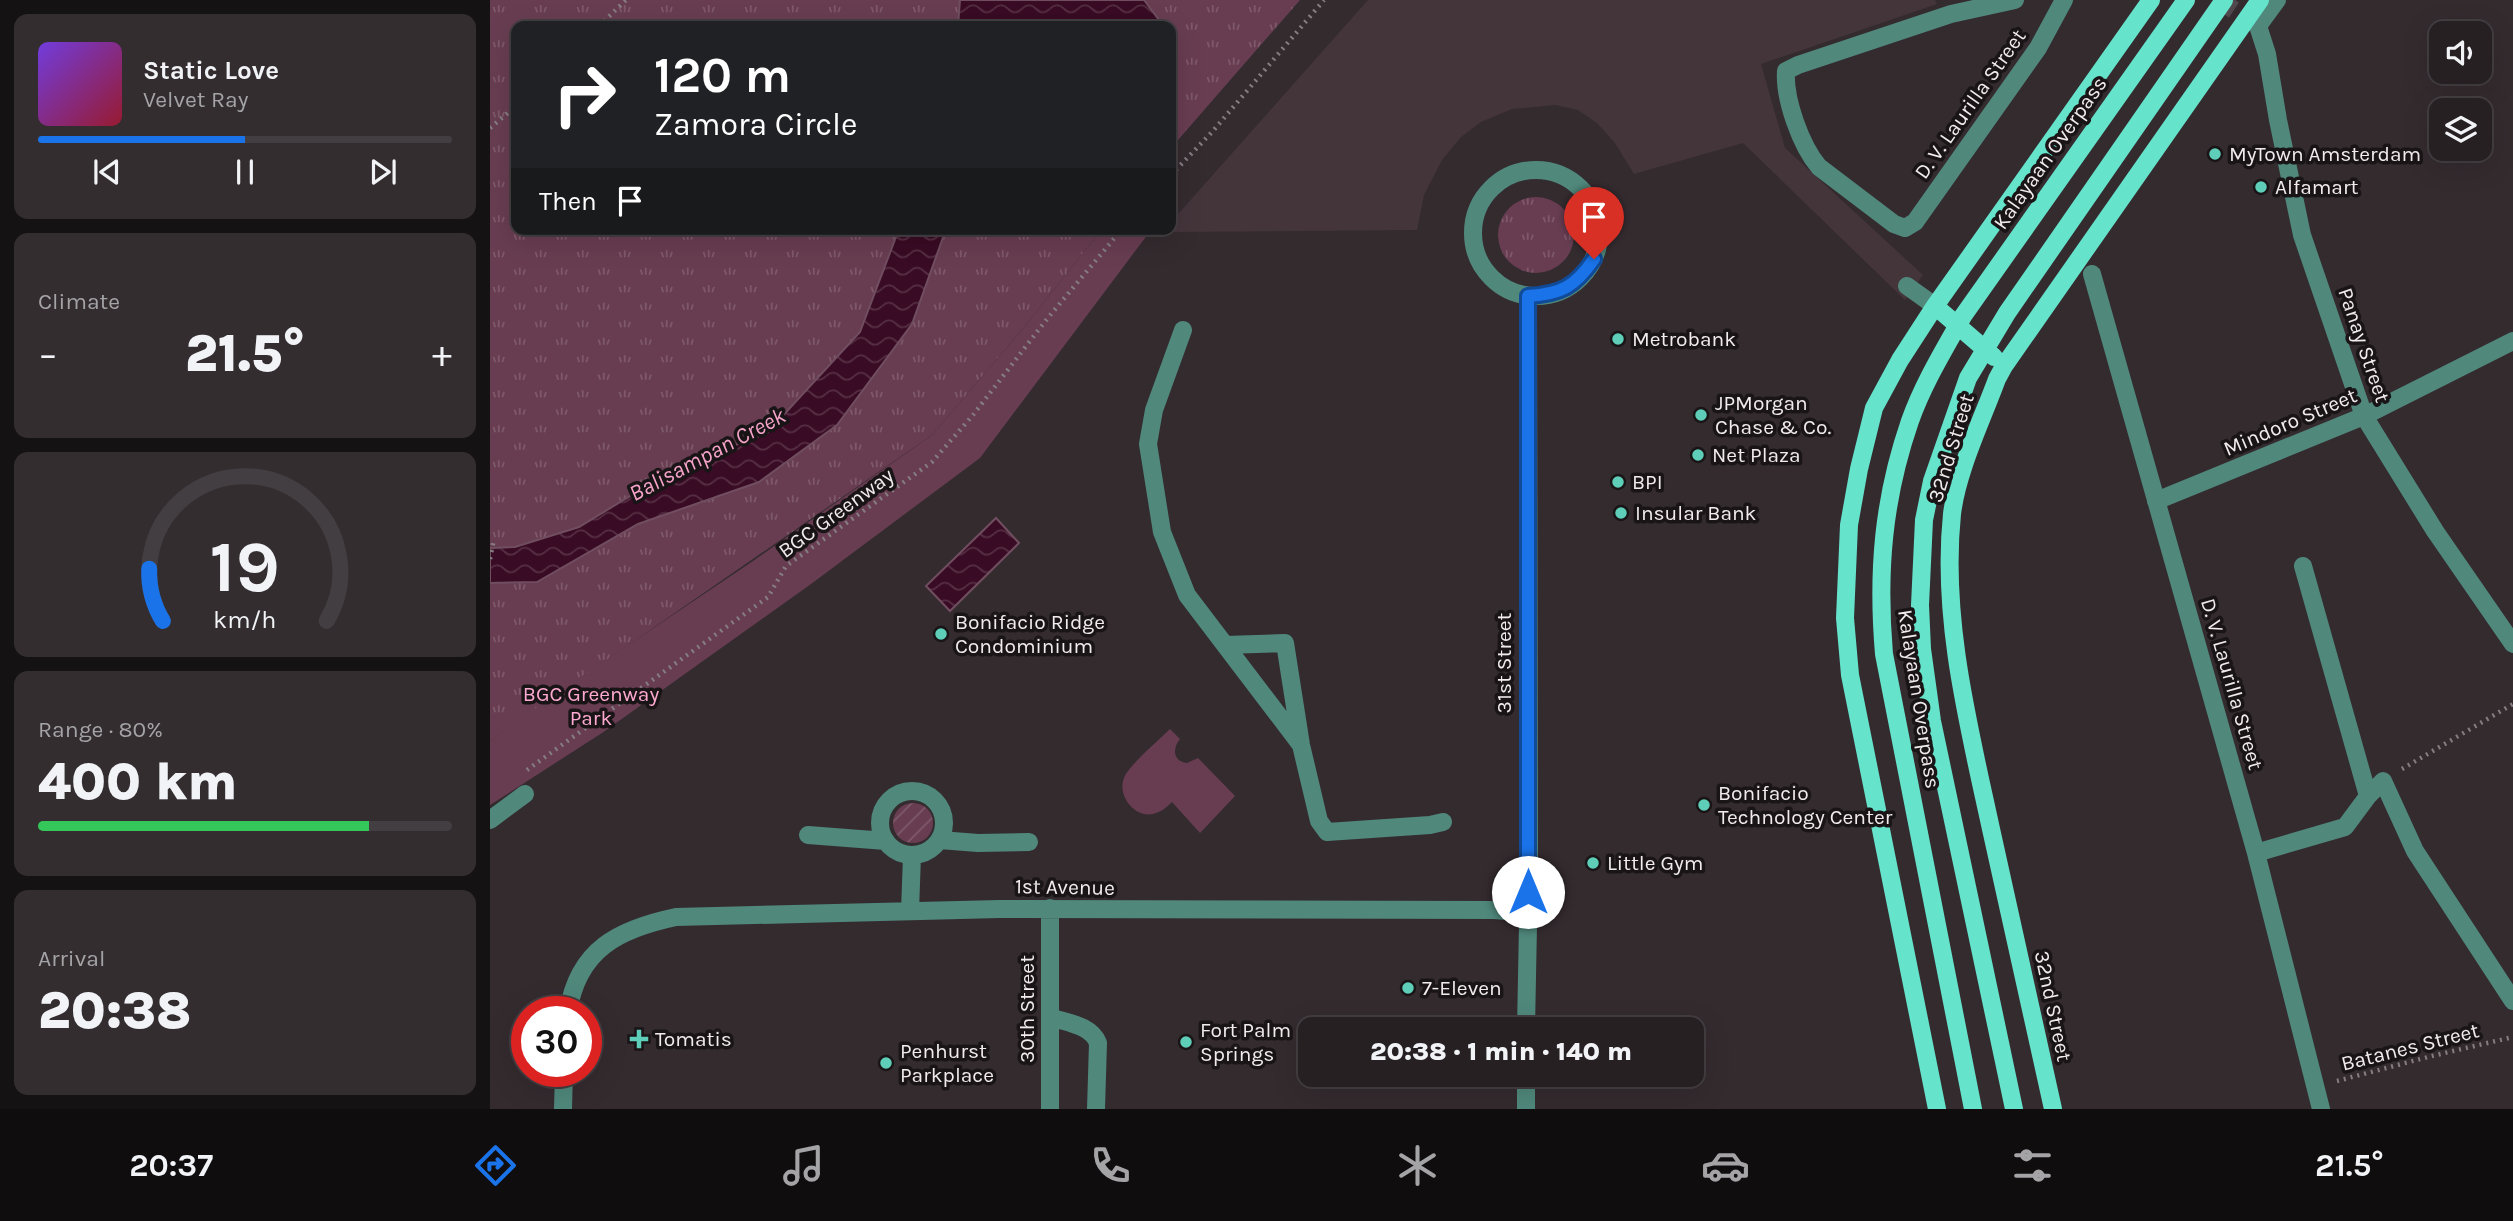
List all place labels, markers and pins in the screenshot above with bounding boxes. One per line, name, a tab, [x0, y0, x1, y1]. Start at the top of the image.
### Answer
place label: MyTown Amsterdam	[2229, 142, 2421, 166]
marker: MyTown Amsterdam	[2207, 146, 2223, 162]
place label: Alfamart	[2275, 175, 2358, 199]
marker: Alfamart	[2253, 179, 2269, 195]
pin	[1564, 187, 1624, 259]
place label: Metrobank	[1632, 327, 1736, 351]
marker: Metrobank	[1610, 331, 1626, 347]
place label: JPMorgan Chase & Co.	[1715, 391, 1831, 439]
marker: JPMorgan Chase & Co.	[1693, 407, 1709, 423]
place label: Net Plaza	[1712, 443, 1801, 467]
marker: Net Plaza	[1690, 447, 1706, 463]
place label: BPI	[1632, 470, 1663, 494]
marker: BPI	[1610, 474, 1626, 490]
place label: Insular Bank	[1635, 501, 1757, 525]
marker: Insular Bank	[1613, 505, 1629, 521]
place label: Bonifacio Ridge Condominium	[955, 610, 1105, 658]
marker: Bonifacio Ridge Condominium	[933, 626, 949, 642]
place label: Bonifacio Technology Center	[1718, 781, 1893, 829]
marker: Bonifacio Technology Center	[1696, 797, 1712, 813]
place label: Little Gym	[1607, 851, 1703, 875]
marker: Little Gym	[1585, 855, 1601, 871]
place label: 7-Eleven	[1422, 976, 1502, 1000]
marker: 7-Eleven	[1400, 980, 1416, 996]
place label: Fort Palm Springs	[1200, 1018, 1291, 1066]
place label: Tomatis	[655, 1027, 732, 1051]
marker: Tomatis	[629, 1029, 649, 1049]
marker: Fort Palm Springs	[1178, 1034, 1194, 1050]
place label: Penhurst Parkplace	[900, 1039, 994, 1087]
marker: Penhurst Parkplace	[878, 1055, 894, 1071]

